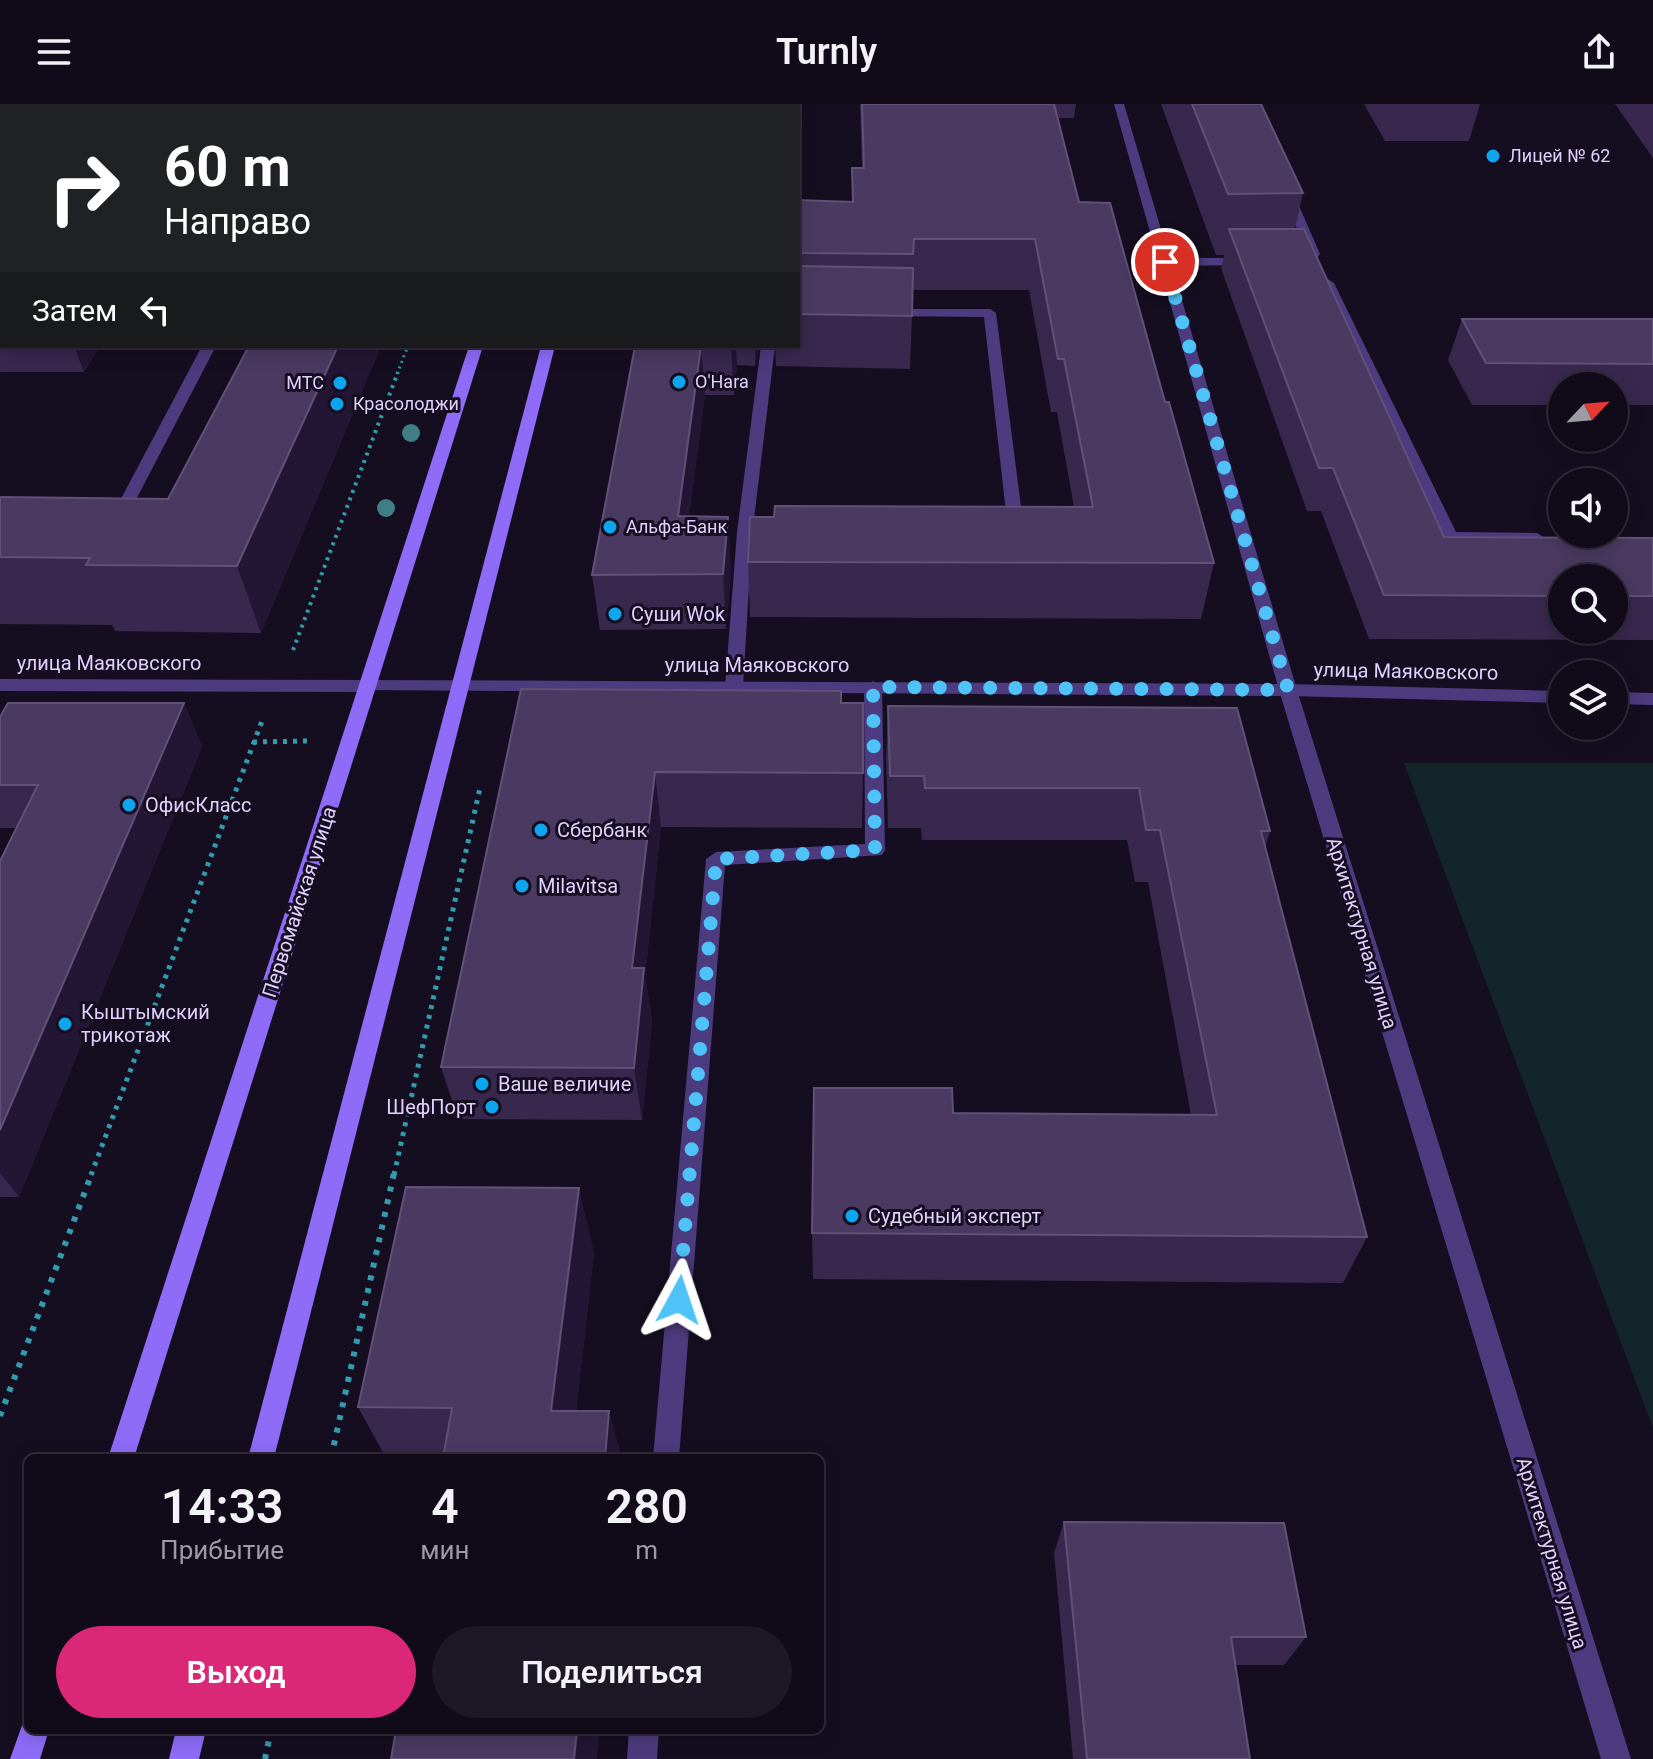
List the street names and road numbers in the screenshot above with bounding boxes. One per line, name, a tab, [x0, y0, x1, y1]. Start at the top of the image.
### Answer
street label: улица Маяковского	[17, 651, 201, 675]
street label: улица Маяковского	[665, 653, 849, 677]
street label: улица Маяковского	[1313, 657, 1499, 685]
street label: Первомайская улица	[257, 804, 341, 1000]
street label: Архитектурная улица	[1321, 834, 1403, 1032]
street label: Архитектурная улица	[1511, 1454, 1593, 1652]

